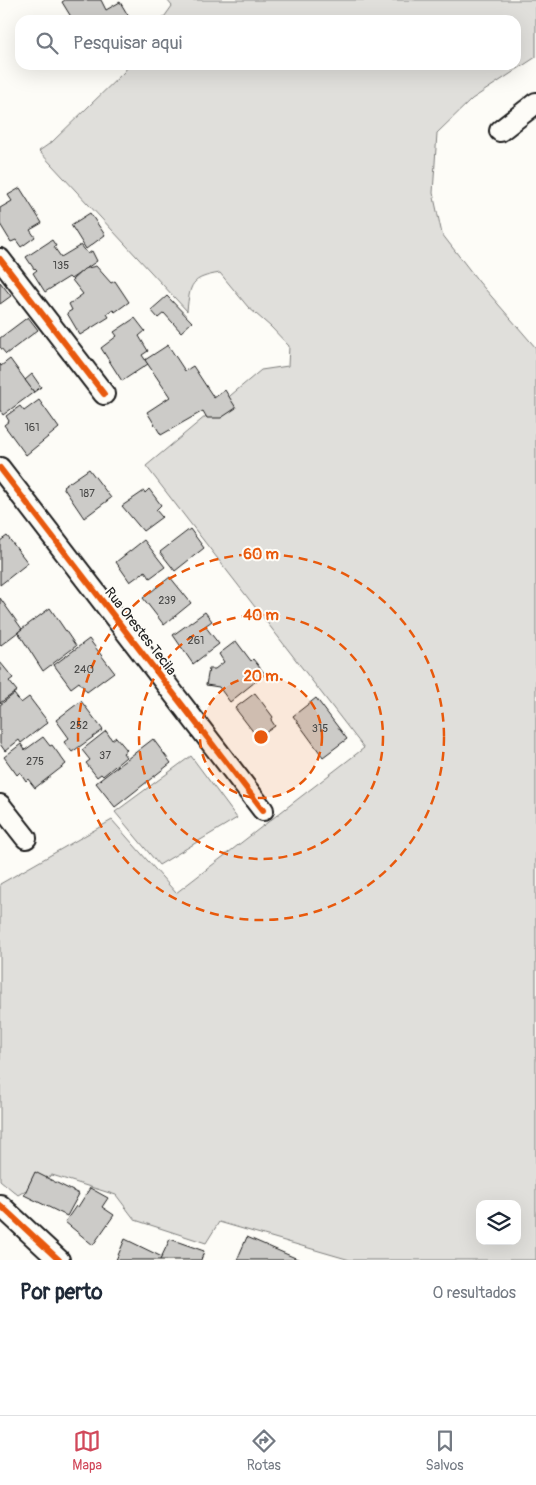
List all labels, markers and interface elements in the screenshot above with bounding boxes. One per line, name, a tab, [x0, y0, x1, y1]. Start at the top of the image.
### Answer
search box	[15, 15, 521, 70]
icon: search	[33, 29, 61, 57]
text: Pesquisar aqui	[73, 31, 182, 55]
house number: 135	[53, 259, 69, 272]
house number: 161	[24, 421, 40, 434]
house number: 187	[79, 487, 95, 500]
text: 60 m	[243, 545, 279, 564]
street label: Rua Orestes Tecila	[101, 584, 180, 679]
house number: 239	[158, 594, 176, 607]
text: 40 m	[243, 606, 279, 625]
house number: 261	[188, 634, 204, 647]
house number: 240	[74, 663, 94, 676]
text: 20 m	[243, 667, 279, 686]
house number: 252	[70, 719, 88, 732]
house number: 315	[312, 722, 328, 735]
centre of rings	[252, 728, 270, 746]
house number: 37	[99, 749, 111, 762]
house number: 275	[26, 755, 44, 768]
map controls	[476, 1200, 521, 1245]
button: layers	[476, 1200, 521, 1245]
text: Por perto	[20, 1279, 102, 1306]
text: 0 resultados	[432, 1283, 516, 1303]
tab: Mapa	[72, 1427, 102, 1474]
tab: Rotas	[247, 1427, 281, 1474]
tab: Salvos	[426, 1427, 464, 1474]

